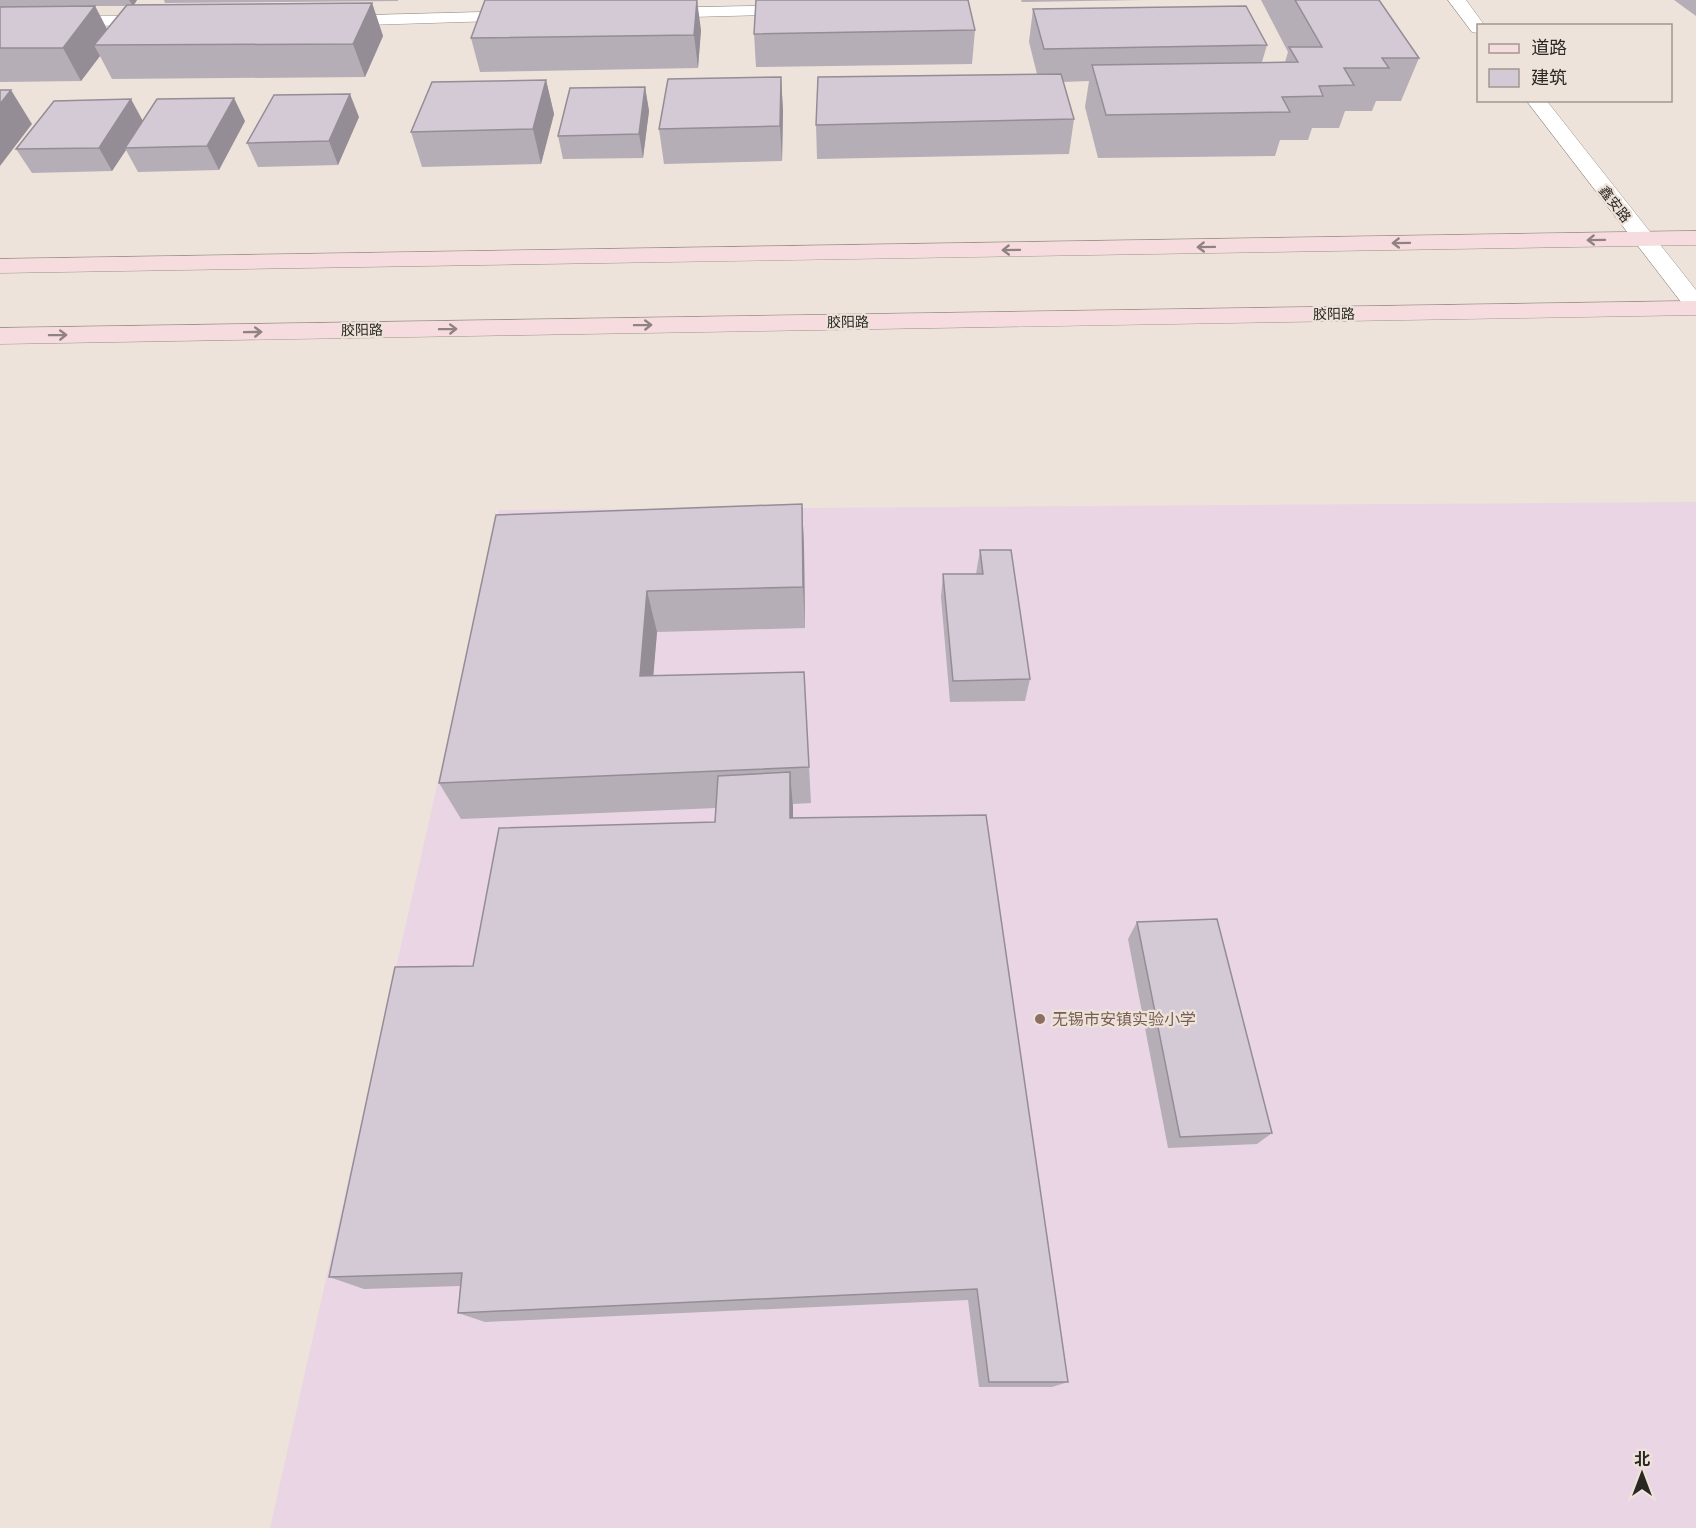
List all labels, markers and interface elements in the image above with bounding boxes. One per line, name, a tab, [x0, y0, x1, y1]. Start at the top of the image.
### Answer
legend	[1477, 24, 1672, 102]
text: 道路	[1531, 36, 1567, 59]
text: 建筑	[1531, 66, 1567, 89]
street label: 鑫安路	[1595, 182, 1635, 226]
one-way arrow	[1586, 234, 1606, 246]
one-way arrow	[1391, 238, 1411, 249]
one-way arrow	[1196, 241, 1216, 252]
one-way arrow	[1001, 244, 1021, 256]
street label: 胶阳路	[1313, 305, 1355, 323]
street label: 胶阳路	[827, 313, 869, 331]
one-way arrow	[633, 320, 653, 331]
street label: 胶阳路	[341, 321, 383, 339]
one-way arrow	[438, 323, 458, 334]
one-way arrow	[243, 326, 263, 338]
one-way arrow	[48, 329, 68, 341]
place label: 无锡市安镇实验小学	[1052, 1009, 1196, 1029]
marker: 无锡市安镇实验小学	[1033, 1012, 1047, 1026]
north arrow	[1612, 1444, 1672, 1504]
text: 北	[1634, 1449, 1650, 1469]

